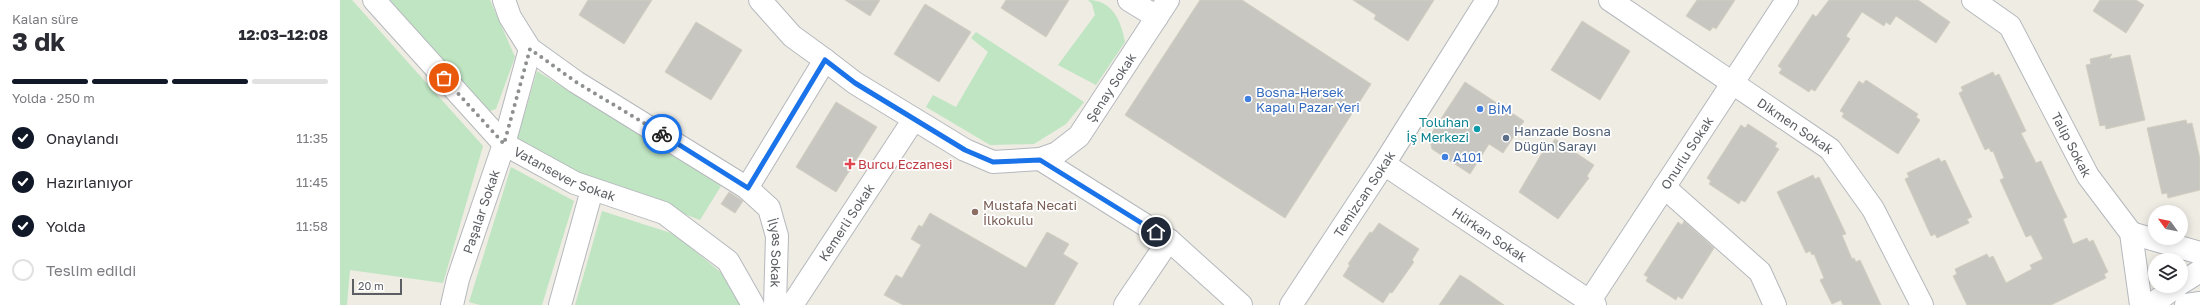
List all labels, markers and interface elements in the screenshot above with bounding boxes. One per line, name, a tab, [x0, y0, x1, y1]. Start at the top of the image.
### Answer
text: Kalan süre	[12, 11, 78, 27]
text: 12:03–12:08	[238, 25, 328, 43]
text: 3 dk	[12, 26, 65, 57]
street label: Şenay Sokak	[1082, 49, 1140, 125]
pin	[427, 61, 461, 95]
icon: bag	[433, 67, 455, 89]
place label: Bosna-Hersek Kapalı Pazar Yeri	[1256, 84, 1360, 115]
text: Yolda · 250 m	[12, 90, 95, 106]
marker: Bosna-Hersek Kapalı Pazar Yeri	[1243, 94, 1253, 104]
street label: Dikmen Sokak	[1754, 94, 1837, 157]
place label: BİM	[1488, 101, 1512, 117]
marker: BİM	[1475, 104, 1485, 114]
street label: Talip Sokak	[2048, 109, 2096, 181]
street label: Onurlu Sokak	[1657, 113, 1717, 192]
courier	[642, 114, 682, 154]
place label: Toluhan İş Merkezi	[1406, 114, 1469, 145]
icon: bike	[651, 123, 673, 145]
place label: Hanzade Bosna Düğün Sarayı	[1514, 123, 1611, 154]
marker: Toluhan İş Merkezi	[1472, 124, 1482, 134]
icon: check	[12, 127, 34, 149]
text: Onaylandı	[46, 129, 119, 147]
text: 11:35	[296, 130, 328, 146]
marker: Hanzade Bosna Düğün Sarayı	[1501, 133, 1511, 143]
street label: Vatansever Sokak	[511, 143, 618, 204]
street label: Temizcan Sokak	[1330, 147, 1399, 240]
place label: A101	[1453, 149, 1482, 165]
marker: A101	[1440, 152, 1450, 162]
place label: Burcu Eczanesi	[858, 156, 952, 172]
marker: Burcu Eczanesi	[845, 159, 855, 169]
street label: Paşalar Sokak	[459, 167, 503, 256]
icon: check	[12, 171, 34, 193]
text: Hazırlanıyor	[46, 173, 133, 191]
text: 11:45	[296, 174, 328, 190]
street label: Kemerli Sokak	[815, 180, 878, 264]
place label: Mustafa Necati İlkokulu	[983, 197, 1077, 228]
street label: Hürkan Sokak	[1449, 204, 1531, 266]
north arrow	[2148, 205, 2188, 245]
map controls	[2148, 205, 2188, 293]
marker: Mustafa Necati İlkokulu	[970, 207, 980, 217]
icon: check	[12, 215, 34, 237]
pin	[1139, 215, 1173, 249]
street label: İlyas Sokak	[764, 216, 786, 289]
text: Yolda	[46, 217, 86, 235]
text: 11:58	[296, 218, 328, 234]
icon: home	[1145, 221, 1167, 243]
button: layers	[2148, 253, 2188, 293]
text: Teslim edildi	[46, 261, 136, 279]
scale bar	[352, 277, 402, 296]
text: 20 m	[358, 279, 384, 292]

